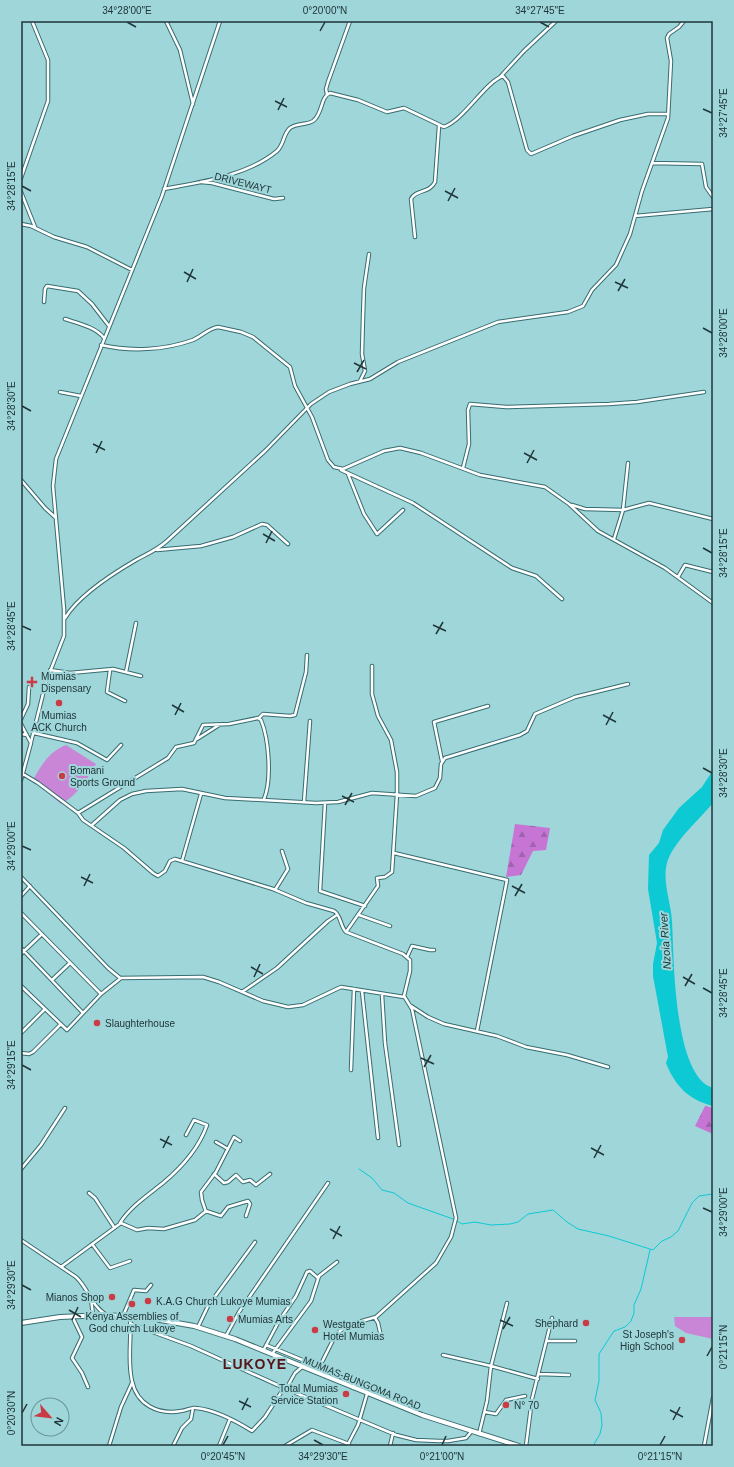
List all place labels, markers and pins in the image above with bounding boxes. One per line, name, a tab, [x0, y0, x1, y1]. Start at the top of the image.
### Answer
place label: Mumias Dispensary	[41, 671, 91, 694]
marker: Mumias Dispensary	[26, 676, 38, 688]
marker: Mumias ACK Church	[54, 698, 64, 708]
place label: Mumias ACK Church	[31, 710, 87, 733]
place label: Bomani Sports Ground	[70, 765, 135, 788]
marker: Bomani Sports Ground	[57, 771, 67, 781]
marker: Slaughterhouse	[92, 1018, 102, 1028]
place label: Slaughterhouse	[105, 1018, 175, 1029]
place label: Mianos Shop	[46, 1292, 104, 1303]
marker: Mianos Shop	[107, 1292, 117, 1302]
marker: K.A.G Church Lukoye Mumias	[143, 1296, 153, 1306]
place label: K.A.G Church Lukoye Mumias	[156, 1296, 291, 1307]
marker: Kenya Assemblies of God church Lukoye	[127, 1299, 137, 1309]
place label: Kenya Assemblies of God church Lukoye	[86, 1311, 179, 1334]
marker: Mumias Arts	[225, 1314, 235, 1324]
place label: Mumias Arts	[238, 1314, 293, 1325]
place label: Shephard	[535, 1318, 578, 1329]
marker: Shephard	[581, 1318, 591, 1328]
place label: Westgate Hotel Mumias	[323, 1319, 384, 1342]
marker: Westgate Hotel Mumias	[310, 1325, 320, 1335]
place label: St Joseph's High School	[620, 1329, 674, 1352]
marker: St Joseph's High School	[677, 1335, 687, 1345]
place label: Total Mumias Service Station	[271, 1383, 338, 1406]
marker: Total Mumias Service Station	[341, 1389, 351, 1399]
marker: N° 70	[501, 1400, 511, 1410]
place label: N° 70	[514, 1400, 540, 1411]

